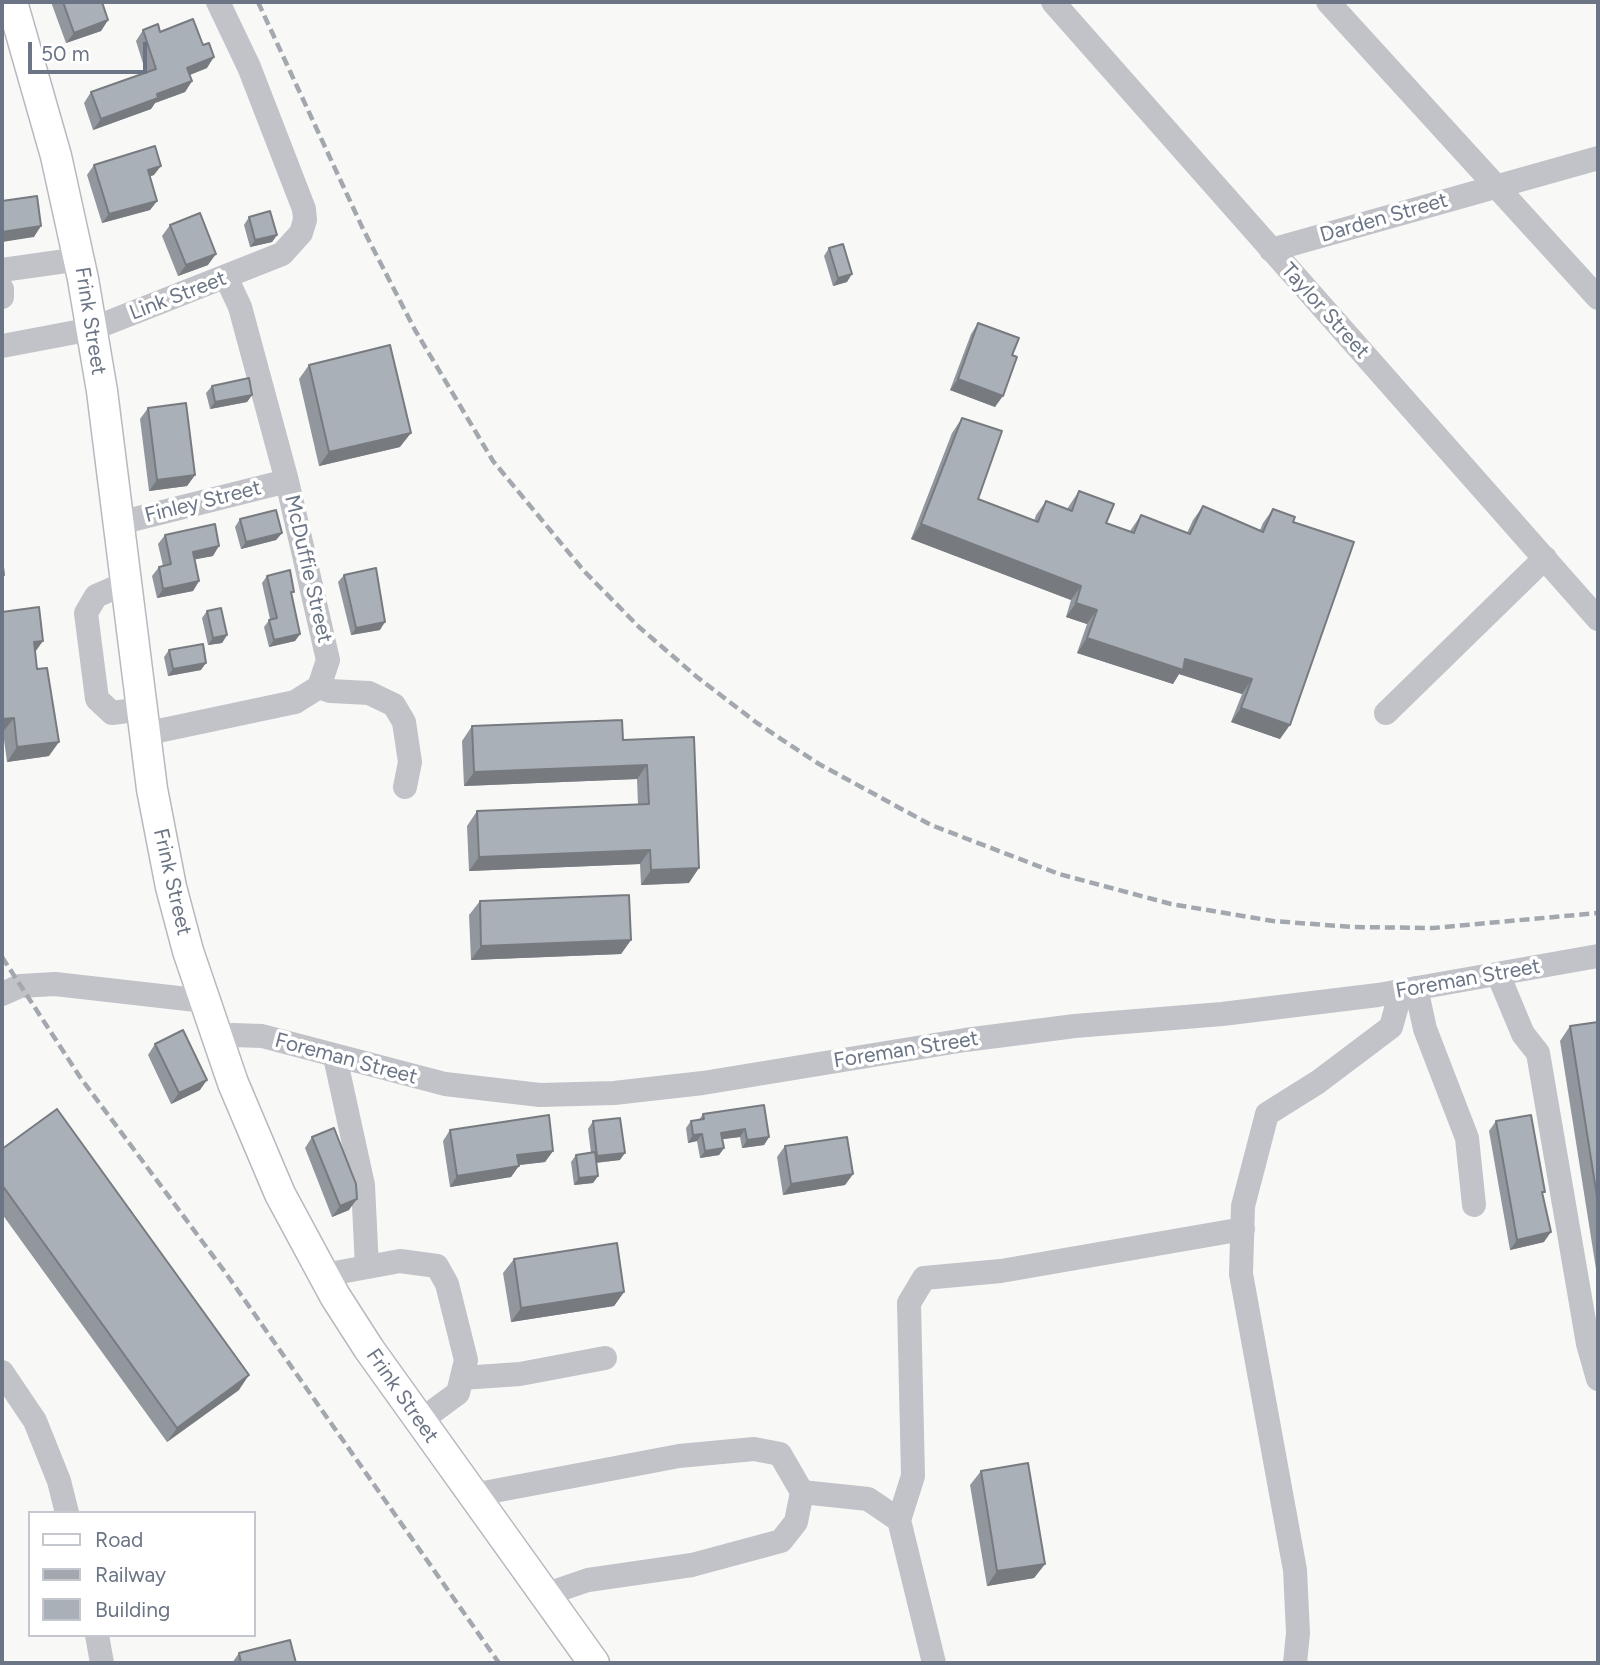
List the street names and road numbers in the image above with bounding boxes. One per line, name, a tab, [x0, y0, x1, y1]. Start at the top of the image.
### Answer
street label: Darden Street	[1317, 188, 1451, 248]
street label: Taylor Street	[1276, 258, 1374, 364]
street label: Frink Street	[69, 265, 111, 377]
street label: Link Street	[126, 266, 230, 326]
street label: Finley Street	[142, 475, 264, 529]
street label: McDuffie Street	[279, 493, 337, 645]
street label: Frink Street	[147, 826, 197, 938]
street label: Foreman Street	[1394, 954, 1542, 1004]
street label: Foreman Street	[832, 1026, 980, 1074]
street label: Foreman Street	[272, 1028, 420, 1090]
street label: Frink Street	[360, 1344, 444, 1448]

